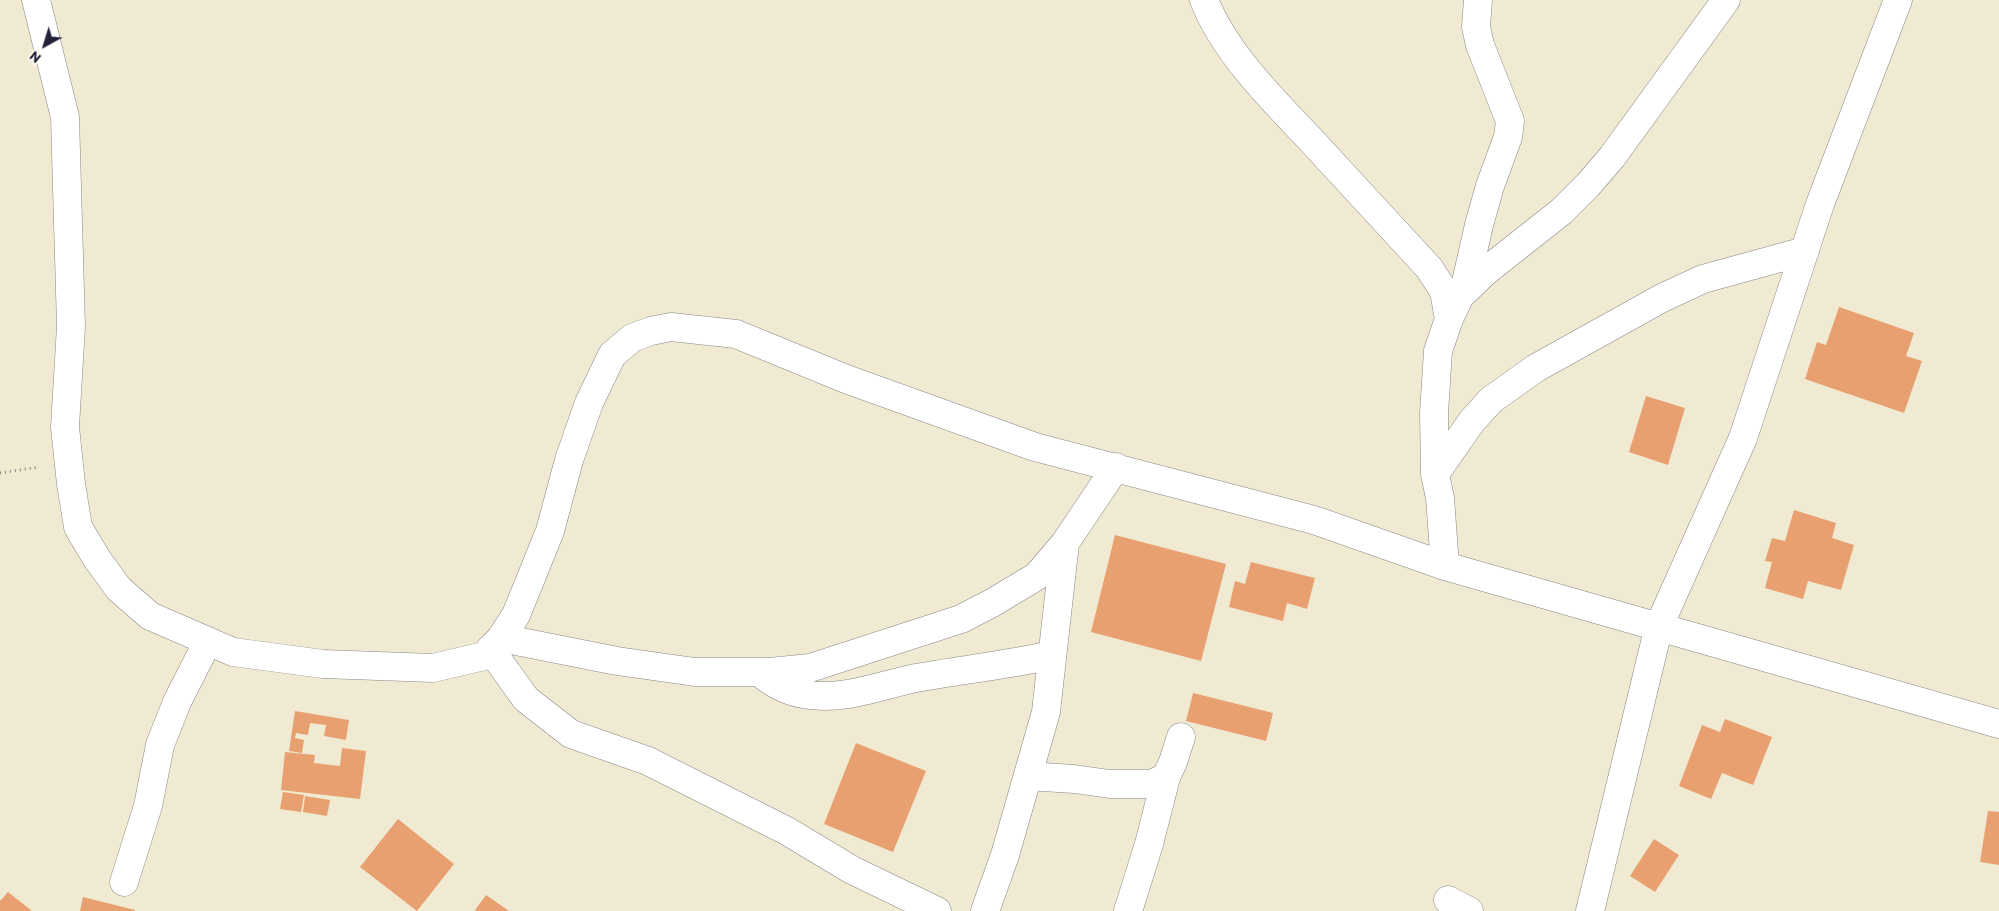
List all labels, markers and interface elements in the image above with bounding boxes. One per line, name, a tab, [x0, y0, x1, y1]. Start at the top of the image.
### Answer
north arrow	[20, 20, 70, 70]
text: N	[26, 47, 44, 67]

